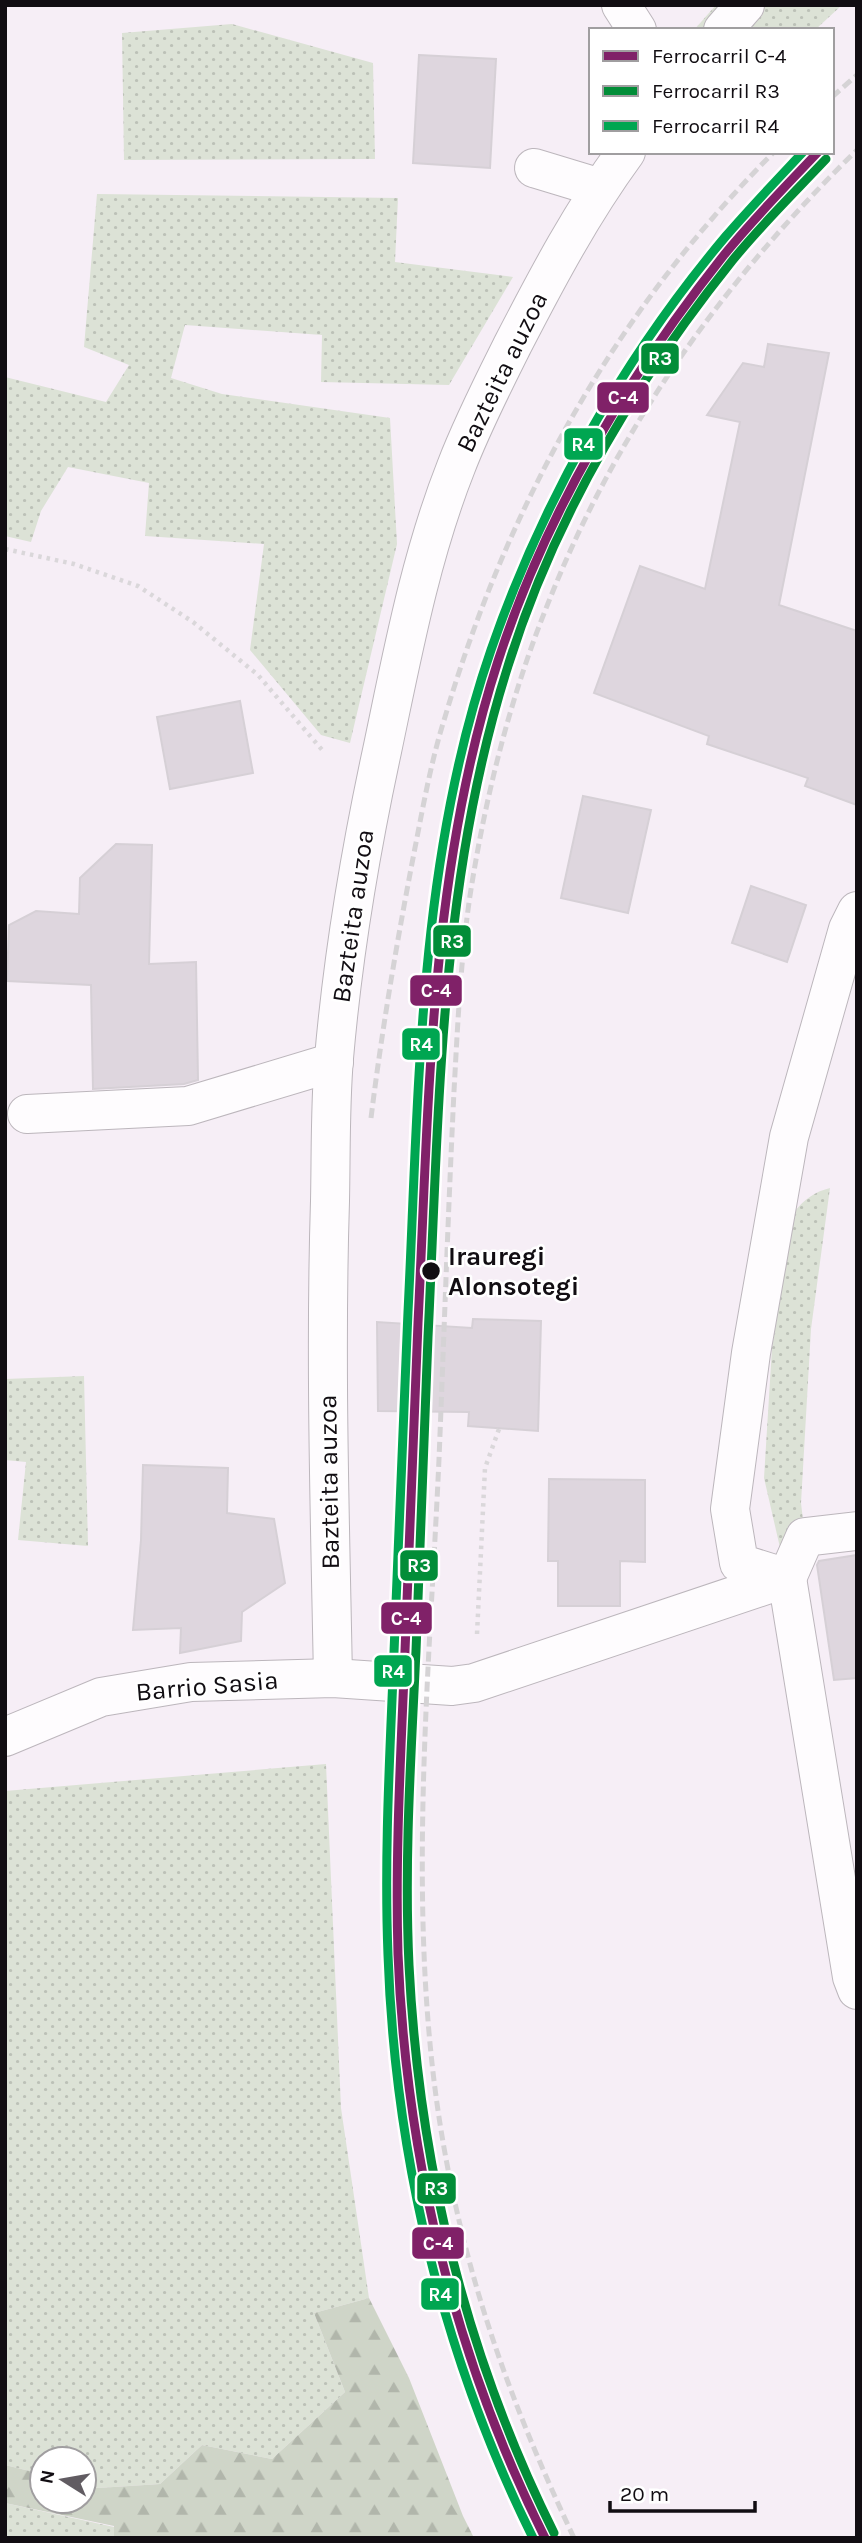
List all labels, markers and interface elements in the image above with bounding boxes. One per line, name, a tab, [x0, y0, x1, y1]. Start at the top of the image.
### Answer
legend	[589, 28, 834, 154]
text: Ferrocarril C-4	[652, 44, 787, 68]
text: Ferrocarril R3	[652, 79, 780, 103]
text: Ferrocarril R4	[652, 114, 779, 138]
street label: Bazteita auzoa	[450, 287, 554, 457]
line badge: R3	[640, 342, 680, 375]
text: R3	[648, 348, 672, 370]
line badge: C-4	[596, 381, 650, 414]
text: C-4	[608, 387, 639, 409]
line badge: R4	[563, 427, 604, 461]
text: R4	[571, 434, 595, 456]
street label: Bazteita auzoa	[325, 827, 381, 1005]
line badge: R3	[432, 924, 472, 958]
text: R3	[440, 931, 464, 953]
line badge: C-4	[409, 974, 463, 1007]
text: C-4	[421, 980, 452, 1002]
line badge: R4	[401, 1027, 441, 1061]
text: R4	[409, 1034, 433, 1056]
place label: Irauregi Alonsotegi	[448, 1241, 579, 1302]
marker: Irauregi Alonsotegi	[420, 1260, 442, 1282]
street label: Bazteita auzoa	[312, 1394, 346, 1570]
line badge: R3	[399, 1549, 439, 1582]
text: R3	[407, 1555, 431, 1577]
line badge: C-4	[380, 1601, 433, 1635]
text: C-4	[391, 1608, 422, 1630]
line badge: R4	[373, 1654, 413, 1688]
text: R4	[381, 1661, 405, 1683]
street label: Barrio Sasia	[134, 1664, 280, 1708]
line badge: R3	[416, 2172, 457, 2205]
text: R3	[424, 2178, 448, 2200]
line badge: C-4	[411, 2226, 465, 2260]
text: C-4	[423, 2233, 454, 2255]
line badge: R4	[420, 2277, 460, 2311]
text: R4	[428, 2284, 452, 2306]
north arrow	[28, 2445, 98, 2515]
text: N	[35, 2468, 59, 2486]
scale bar	[610, 2470, 755, 2514]
text: 20 m	[620, 2482, 669, 2506]

